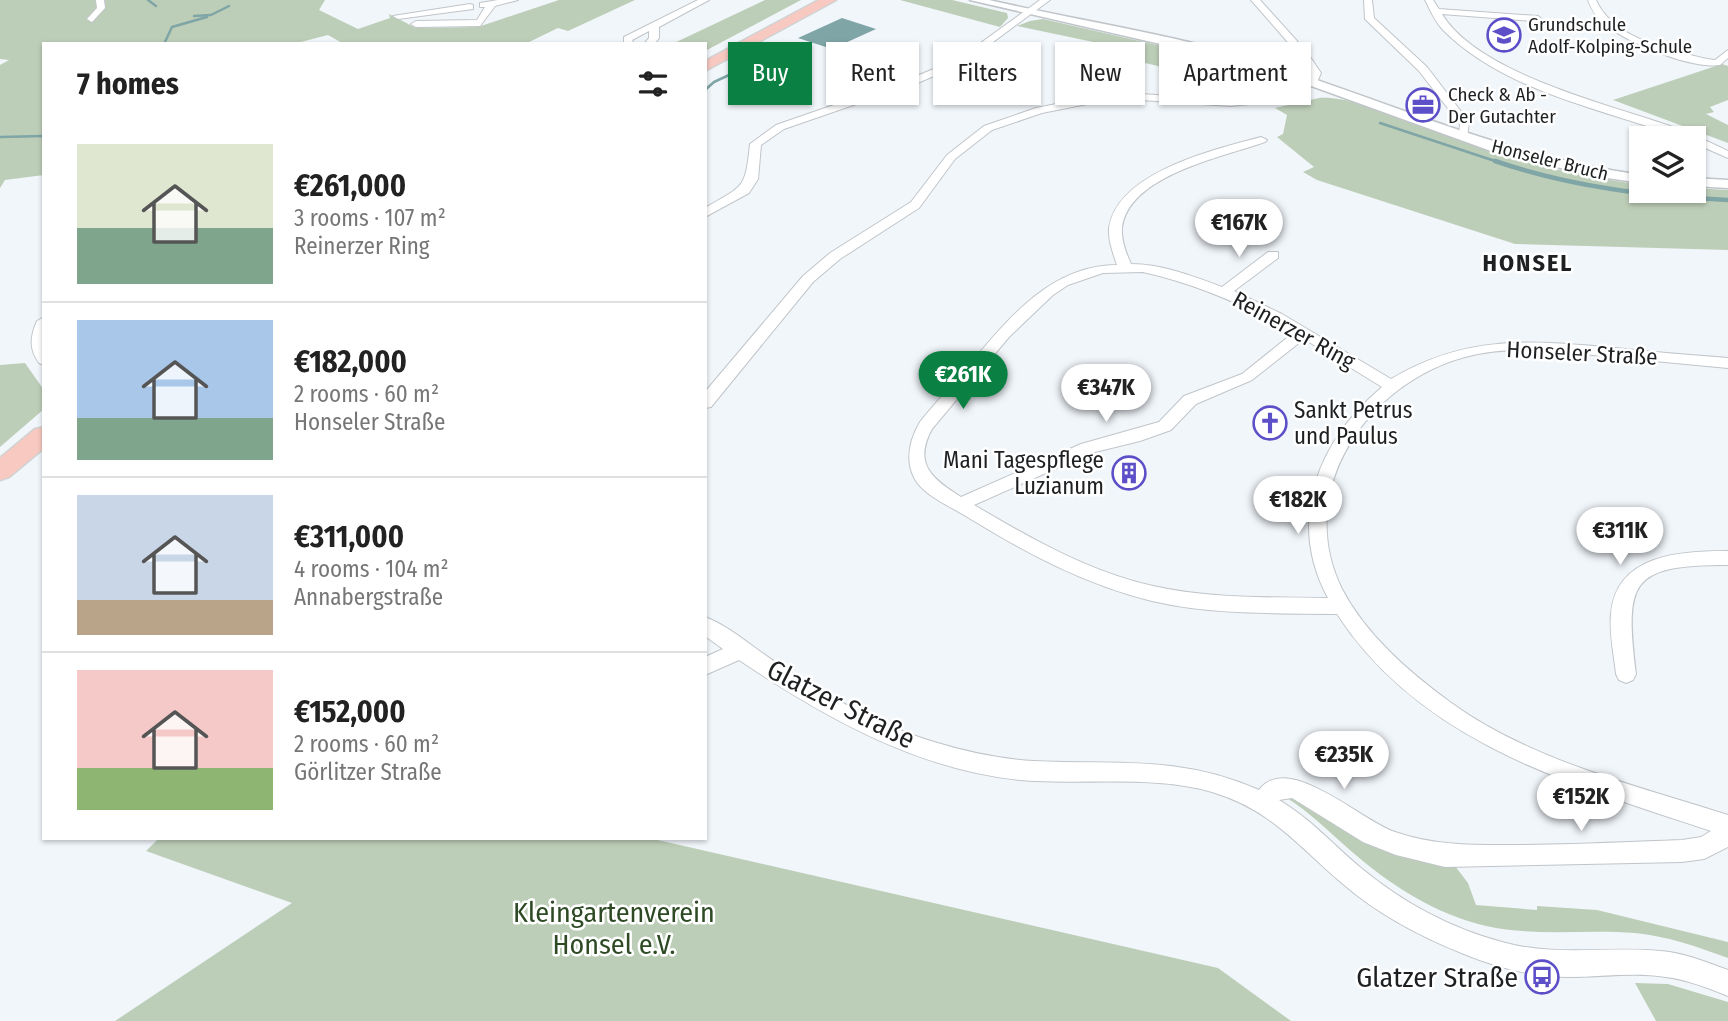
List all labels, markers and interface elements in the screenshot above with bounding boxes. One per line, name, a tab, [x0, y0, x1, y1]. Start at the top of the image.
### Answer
place label: Grundschule Adolf-Kolping-Schule	[1528, 13, 1692, 58]
school or university icon: Grundschule Adolf-Kolping-Schule	[1485, 16, 1523, 54]
chip: Buy	[728, 42, 812, 105]
chip: Rent	[826, 42, 919, 105]
chip: Filters	[933, 42, 1041, 105]
chip: New	[1055, 42, 1145, 105]
chip: Apartment	[1159, 42, 1311, 105]
icon: filters	[634, 65, 672, 103]
text: 7 homes	[77, 66, 179, 102]
place label: Check & Ab - Der Gutachter	[1448, 83, 1556, 128]
office icon: Check & Ab - Der Gutachter	[1404, 86, 1442, 124]
map controls	[1629, 126, 1706, 203]
button: layers	[1629, 126, 1706, 203]
street label: Honseler Bruch	[1489, 134, 1611, 186]
text: €261,000	[294, 168, 406, 204]
icon: home	[133, 172, 217, 256]
pin: €167K	[1190, 200, 1288, 259]
text: 3 rooms · 107 m²	[294, 204, 446, 232]
text: €167K	[1211, 208, 1267, 236]
text: Reinerzer Ring	[294, 232, 430, 260]
district label: HONSEL	[1483, 249, 1573, 277]
street label: Reinerzer Ring	[1228, 285, 1360, 375]
street label: Honseler Straße	[1506, 335, 1658, 371]
text: €182,000	[294, 344, 407, 380]
icon: home	[133, 348, 217, 432]
pin: €261K	[914, 352, 1012, 411]
text: €261K	[935, 360, 991, 388]
pin: €347K	[1057, 364, 1155, 424]
text: €347K	[1077, 373, 1135, 401]
text: 2 rooms · 60 m²	[294, 380, 439, 408]
place label: Sankt Petrus und Paulus	[1294, 396, 1413, 450]
church icon: Sankt Petrus und Paulus	[1251, 404, 1289, 442]
text: Honseler Straße	[294, 408, 445, 436]
place label: Mani Tagespflege Luzianum	[943, 446, 1104, 500]
building icon: Mani Tagespflege Luzianum	[1110, 454, 1148, 492]
pin: €182K	[1249, 476, 1347, 536]
text: €182K	[1269, 485, 1327, 513]
pin: €311K	[1571, 508, 1669, 567]
text: €311K	[1592, 516, 1648, 544]
text: €311,000	[294, 519, 404, 555]
icon: home	[133, 523, 217, 607]
text: 4 rooms · 104 m²	[294, 555, 449, 583]
text: Annabergstraße	[294, 583, 443, 611]
street label: Glatzer Straße	[761, 653, 921, 755]
text: €152,000	[294, 694, 406, 730]
icon: home	[133, 698, 217, 782]
text: 2 rooms · 60 m²	[294, 730, 439, 758]
pin: €235K	[1295, 732, 1393, 791]
text: €235K	[1315, 740, 1373, 768]
text: Görlitzer Straße	[294, 758, 442, 786]
pin: €152K	[1532, 774, 1630, 833]
text: €152K	[1553, 782, 1609, 810]
park label: Kleingartenverein Honsel e.V.	[513, 896, 715, 961]
bus stop icon: Glatzer Straße	[1523, 958, 1561, 996]
place label: Glatzer Straße	[1356, 961, 1518, 994]

